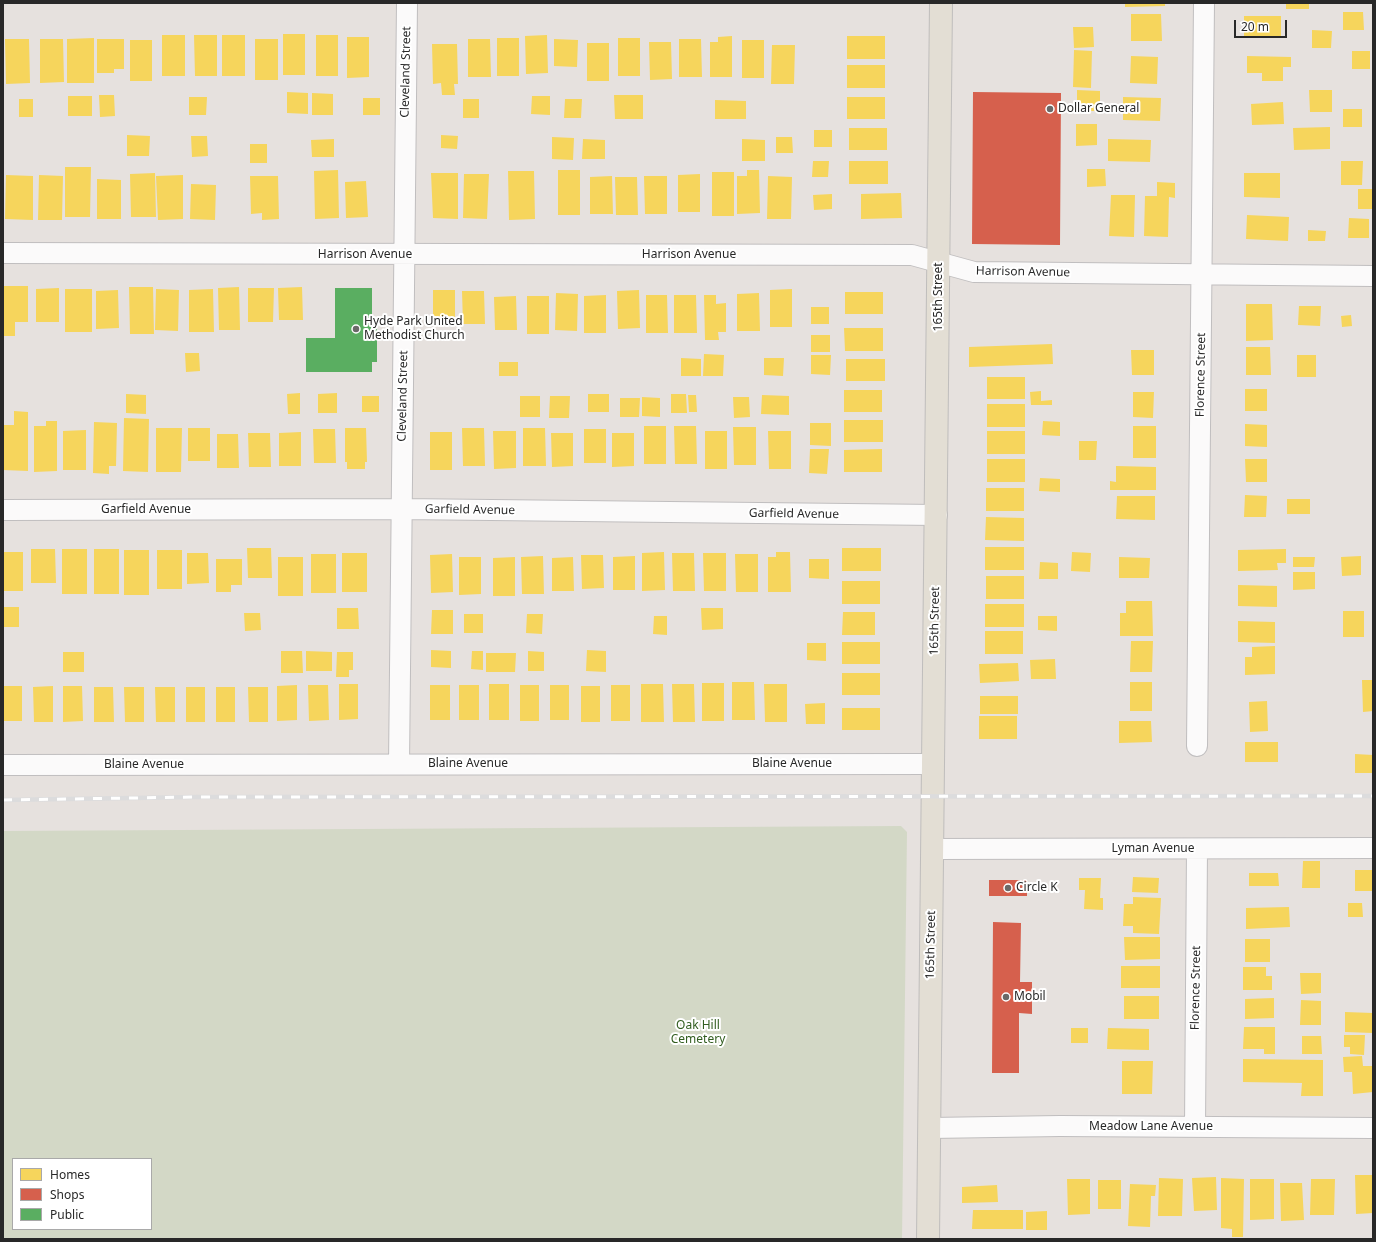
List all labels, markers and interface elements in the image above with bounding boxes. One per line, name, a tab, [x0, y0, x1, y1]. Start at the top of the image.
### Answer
scale bar	[1236, 12, 1289, 38]
text: 20 m	[1241, 18, 1269, 35]
street label: Cleveland Street	[398, 26, 414, 118]
place label: Dollar General	[1058, 102, 1139, 116]
marker: Dollar General	[1045, 104, 1055, 114]
street label: Harrison Avenue	[318, 248, 412, 262]
street label: Harrison Avenue	[642, 248, 736, 262]
street label: 165th Street	[932, 263, 946, 331]
street label: Harrison Avenue	[976, 264, 1070, 280]
place label: Hyde Park United Methodist Church	[364, 315, 465, 343]
marker: Hyde Park United Methodist Church	[351, 324, 361, 334]
street label: Florence Street	[1193, 333, 1209, 417]
street label: Cleveland Street	[395, 350, 411, 442]
street label: Garfield Avenue	[425, 502, 515, 518]
street label: Garfield Avenue	[101, 503, 191, 517]
street label: Garfield Avenue	[749, 506, 839, 522]
street label: 165th Street	[927, 586, 943, 656]
street label: Blaine Avenue	[428, 757, 508, 771]
street label: Blaine Avenue	[752, 757, 832, 771]
street label: Blaine Avenue	[104, 758, 184, 772]
street label: Lyman Avenue	[1111, 842, 1195, 856]
place label: Circle K	[1016, 881, 1058, 895]
marker: Circle K	[1003, 883, 1013, 893]
street label: 165th Street	[923, 910, 939, 980]
street label: Florence Street	[1188, 946, 1204, 1030]
place label: Mobil	[1014, 990, 1046, 1004]
marker: Mobil	[1001, 992, 1011, 1002]
park label: Oak Hill Cemetery	[671, 1019, 725, 1047]
street label: Meadow Lane Avenue	[1089, 1120, 1213, 1134]
legend	[12, 1158, 152, 1230]
text: Homes	[50, 1166, 90, 1183]
text: Shops	[50, 1186, 84, 1203]
text: Public	[50, 1206, 84, 1223]

